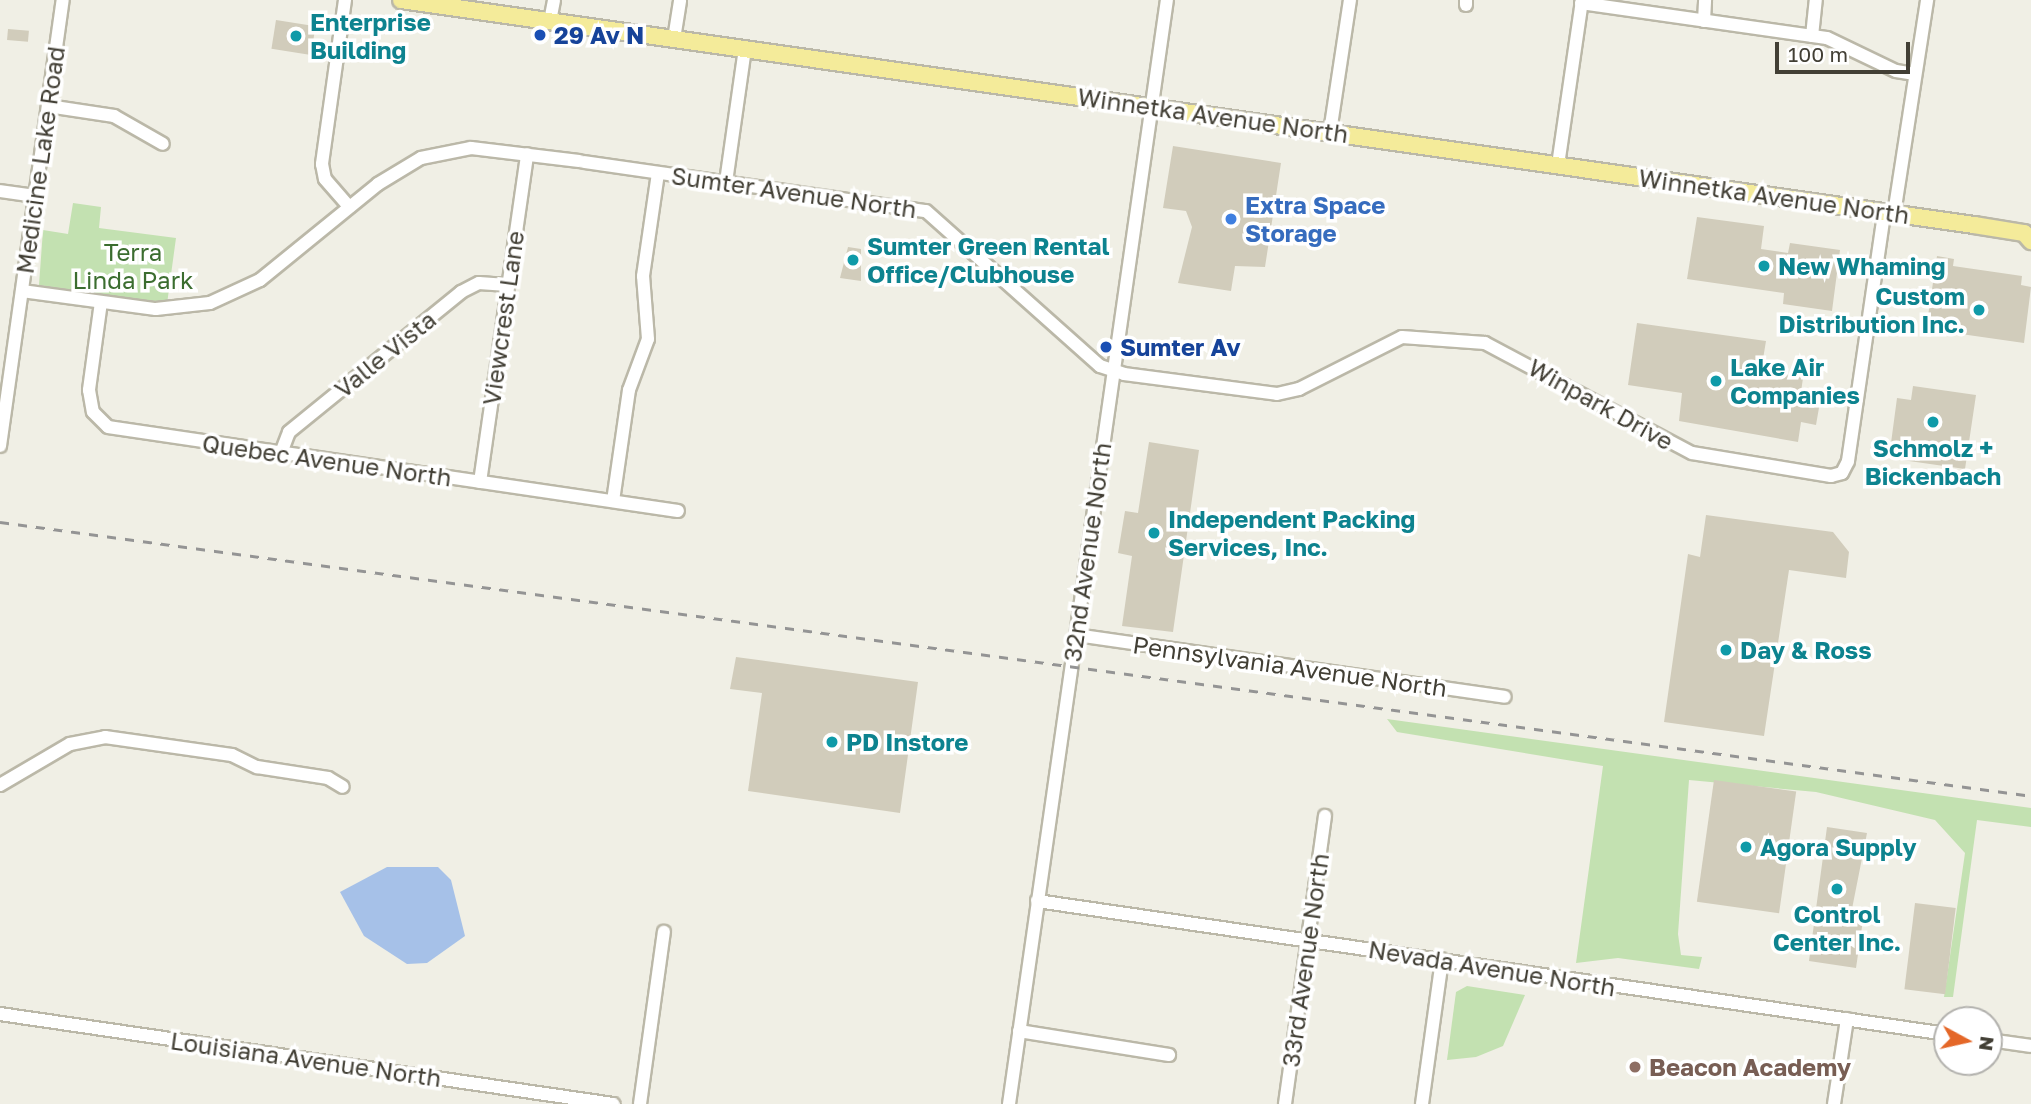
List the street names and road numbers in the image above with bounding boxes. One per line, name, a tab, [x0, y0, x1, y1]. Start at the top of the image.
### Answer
street label: Medicine Lake Road	[10, 44, 70, 276]
street label: Winnetka Avenue North	[1076, 82, 1350, 148]
street label: Sumter Avenue North	[670, 161, 918, 223]
street label: Winnetka Avenue North	[1637, 163, 1911, 229]
street label: Viewcrest Lane	[476, 229, 530, 407]
street label: Valle Vista	[329, 305, 441, 403]
street label: Winpark Drive	[1524, 352, 1678, 456]
street label: Quebec Avenue North	[200, 428, 454, 492]
street label: 32nd Avenue North	[1057, 441, 1117, 663]
street label: Pennsylvania Avenue North	[1131, 630, 1449, 702]
street label: 33rd Avenue North	[1276, 851, 1334, 1069]
street label: Nevada Avenue North	[1366, 934, 1618, 1002]
street label: Louisiana Avenue North	[169, 1026, 443, 1092]

